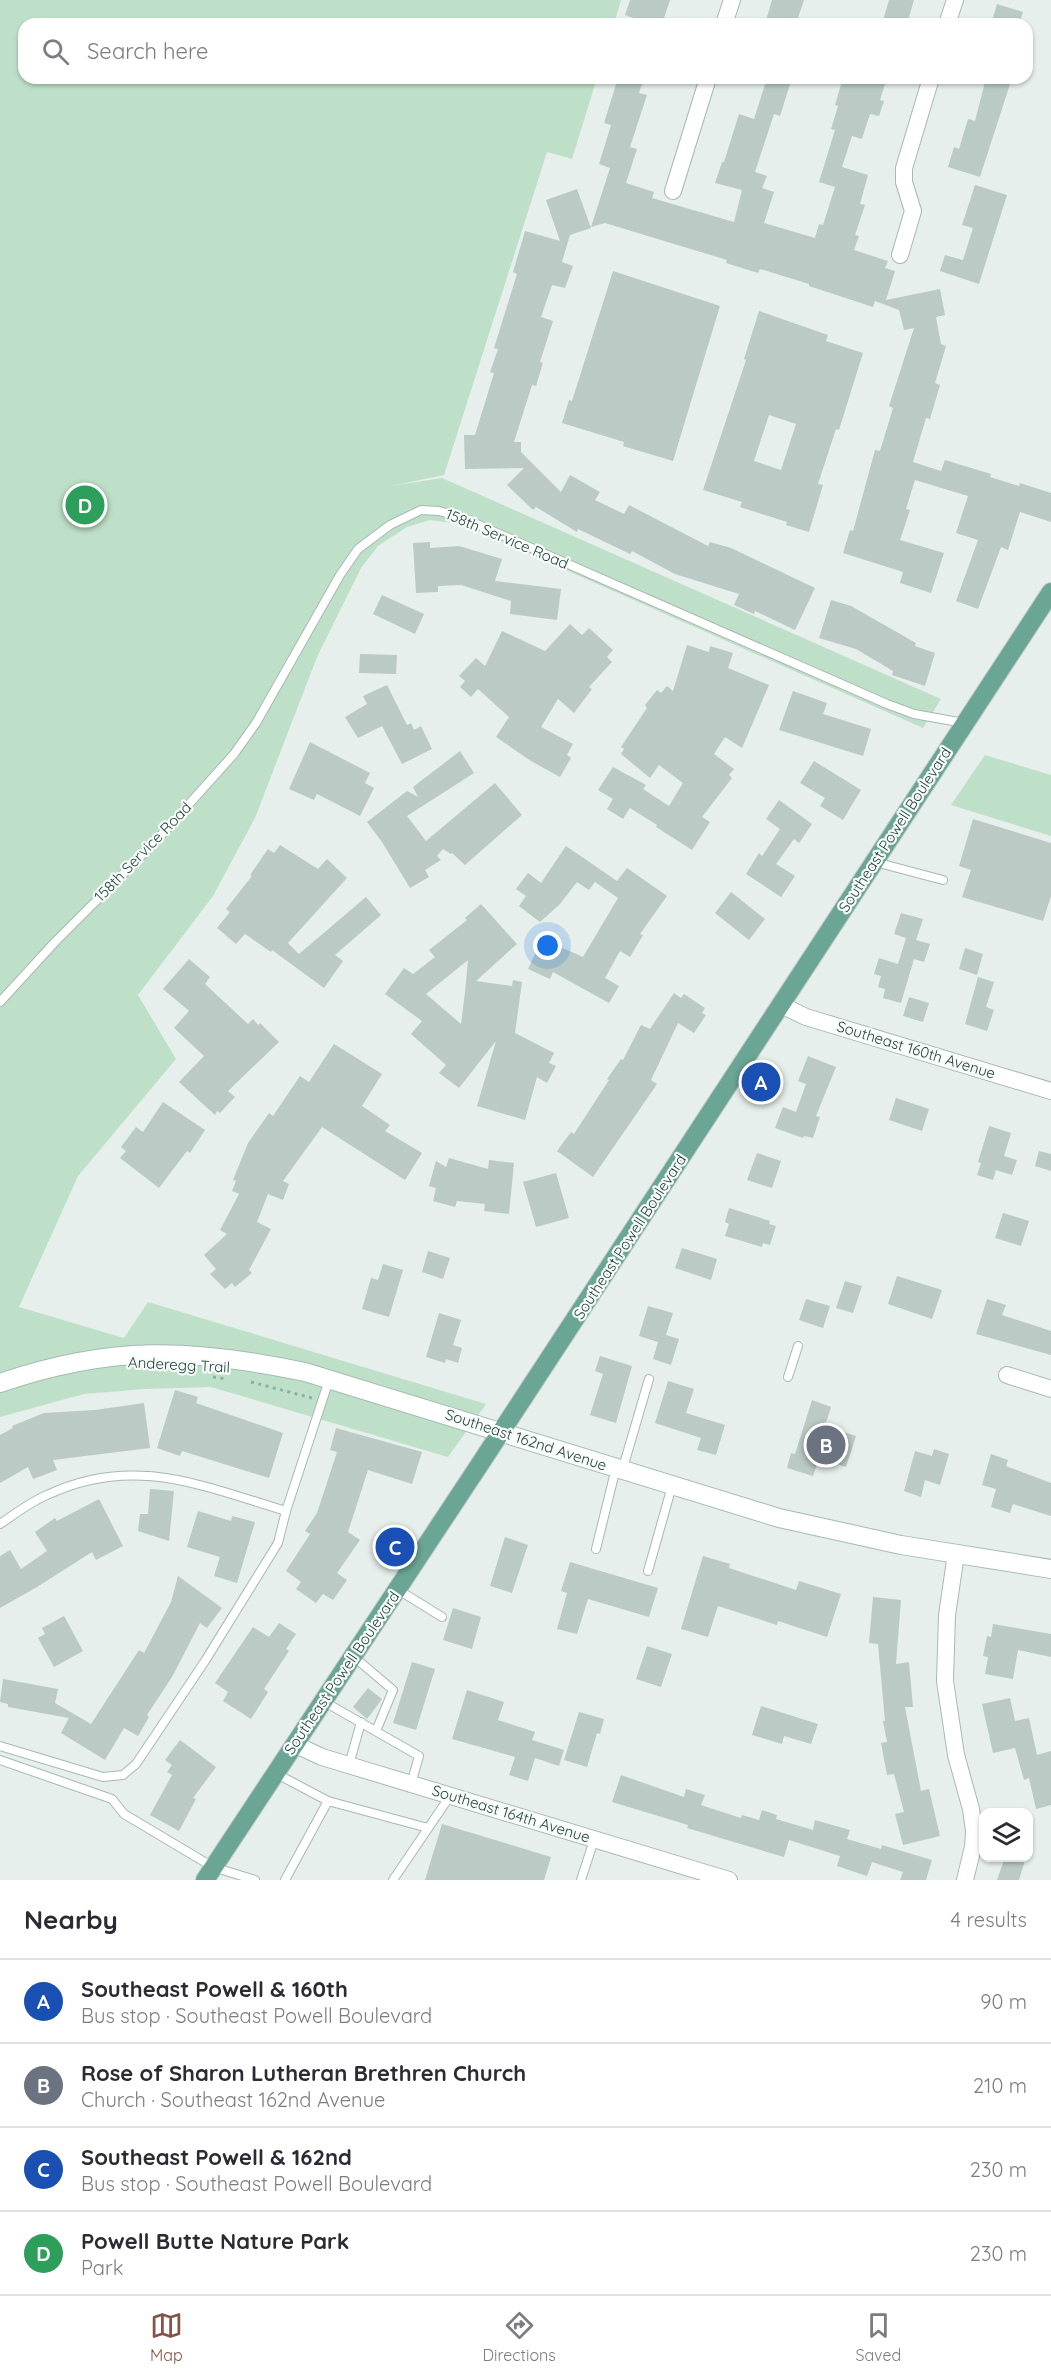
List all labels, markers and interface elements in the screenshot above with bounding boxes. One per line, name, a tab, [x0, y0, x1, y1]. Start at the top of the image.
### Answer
search box	[18, 18, 1033, 84]
icon: search	[39, 35, 72, 68]
text: Search here	[87, 37, 208, 65]
pin: D	[66, 482, 104, 528]
street label: 158th Service Road	[443, 504, 572, 573]
street label: Southeast Powell Boulevard	[834, 744, 955, 916]
street label: 158th Service Road	[90, 798, 195, 906]
your location	[533, 931, 562, 960]
street label: Southeast 160th Avenue	[834, 1016, 998, 1083]
pin: A	[742, 1060, 780, 1104]
street label: Southeast Powell Boulevard	[569, 1151, 690, 1323]
street label: Anderegg Trail	[128, 1352, 231, 1377]
street label: Southeast 162nd Avenue	[443, 1404, 609, 1475]
pin: B	[806, 1422, 846, 1468]
pin: C	[376, 1524, 414, 1570]
street label: Southeast Powell Boulevard	[280, 1588, 403, 1758]
street label: Southeast 164th Avenue	[430, 1780, 592, 1847]
map controls	[979, 1808, 1033, 1862]
button: layers	[979, 1808, 1033, 1862]
text: Nearby	[24, 1903, 118, 1936]
text: 4 results	[951, 1907, 1027, 1932]
text: Southeast Powell & 160th	[81, 1975, 348, 2003]
text: A	[37, 1989, 50, 2014]
text: 90 m	[980, 1989, 1027, 2014]
text: Bus stop · Southeast Powell Boulevard	[81, 2003, 432, 2028]
text: Rose of Sharon Lutheran Brethren Church	[81, 2059, 526, 2087]
text: B	[37, 2073, 50, 2098]
text: 210 m	[973, 2073, 1027, 2098]
text: Church · Southeast 162nd Avenue	[81, 2087, 385, 2112]
text: Southeast Powell & 162nd	[81, 2143, 352, 2171]
text: C	[37, 2157, 50, 2182]
text: 230 m	[970, 2157, 1027, 2182]
text: Bus stop · Southeast Powell Boulevard	[81, 2171, 432, 2196]
text: Powell Butte Nature Park	[81, 2227, 349, 2255]
text: D	[36, 2241, 51, 2266]
text: 230 m	[970, 2241, 1027, 2266]
text: Park	[81, 2255, 123, 2280]
tab: Map	[150, 2309, 183, 2365]
tab: Directions	[483, 2309, 556, 2365]
tab: Saved	[856, 2309, 901, 2365]

